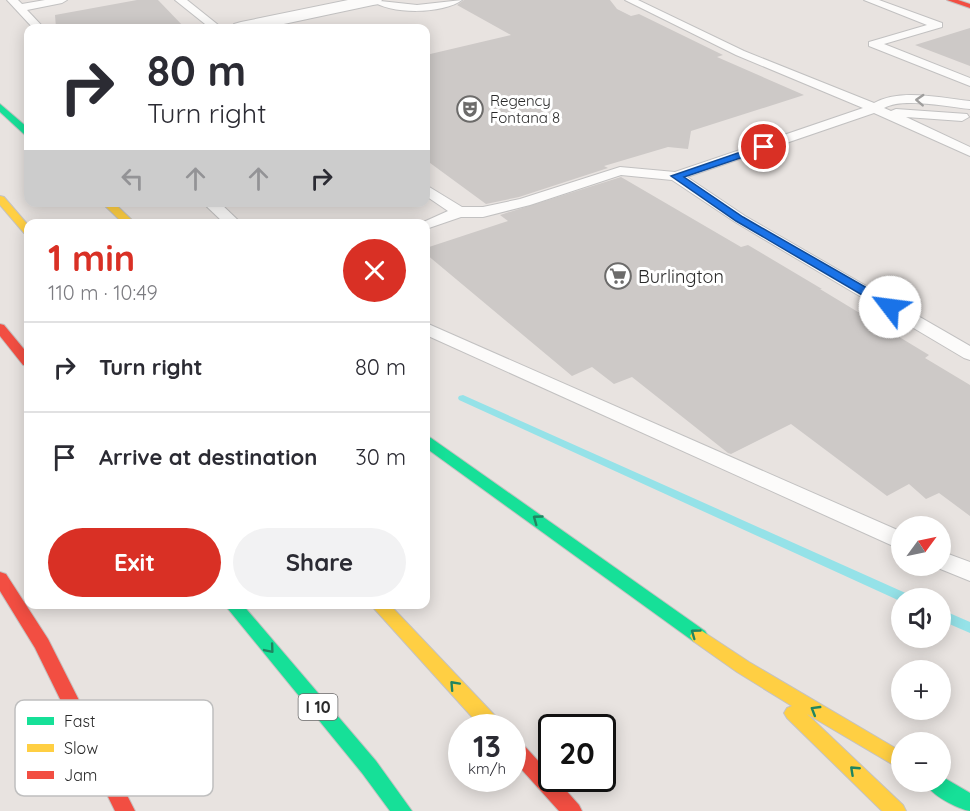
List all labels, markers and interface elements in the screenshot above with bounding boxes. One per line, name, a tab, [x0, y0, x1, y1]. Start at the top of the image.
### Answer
text: 80 m	[147, 44, 246, 97]
icon: right	[48, 48, 126, 126]
place label: Regency Fontana 8	[490, 91, 560, 127]
theatre icon: Regency Fontana 8	[455, 94, 485, 124]
one-way arrow	[916, 94, 925, 107]
text: Turn right	[147, 96, 266, 130]
pin	[738, 121, 789, 172]
icon: arrive	[747, 130, 780, 163]
icon: left	[116, 162, 149, 195]
icon: ahead	[179, 162, 212, 195]
icon: ahead	[242, 162, 275, 195]
icon: right	[305, 162, 338, 195]
text: 1 min	[48, 235, 135, 280]
button: close	[343, 239, 406, 302]
supermarket icon: Burlington	[603, 261, 633, 291]
place label: Burlington	[638, 265, 724, 288]
position arrow	[858, 275, 922, 339]
text: 110 m · 10:49	[48, 280, 158, 305]
icon: right	[48, 351, 81, 384]
text: Turn right	[99, 353, 203, 381]
text: 80 m	[355, 353, 406, 381]
icon: arrive	[48, 441, 81, 474]
text: Arrive at destination	[99, 443, 317, 471]
text: 30 m	[355, 443, 406, 471]
one-way arrow	[532, 515, 543, 526]
north arrow	[891, 516, 951, 576]
map controls	[891, 516, 951, 792]
button: Exit	[48, 528, 221, 597]
button: Share	[233, 528, 406, 597]
button: sound	[891, 588, 951, 648]
one-way arrow	[691, 629, 702, 640]
one-way arrow	[263, 642, 274, 653]
button: +	[891, 660, 951, 720]
one-way arrow	[450, 681, 461, 692]
road number: I 10	[298, 694, 338, 720]
legend	[15, 700, 213, 796]
one-way arrow	[811, 706, 821, 718]
text: Fast	[64, 711, 95, 731]
speed limit sign: 20	[538, 714, 616, 792]
text: 13	[473, 727, 501, 765]
button: −	[891, 732, 951, 792]
text: Slow	[64, 738, 98, 758]
text: km/h	[468, 759, 506, 778]
text: Jam	[64, 765, 97, 785]
one-way arrow	[850, 766, 861, 777]

